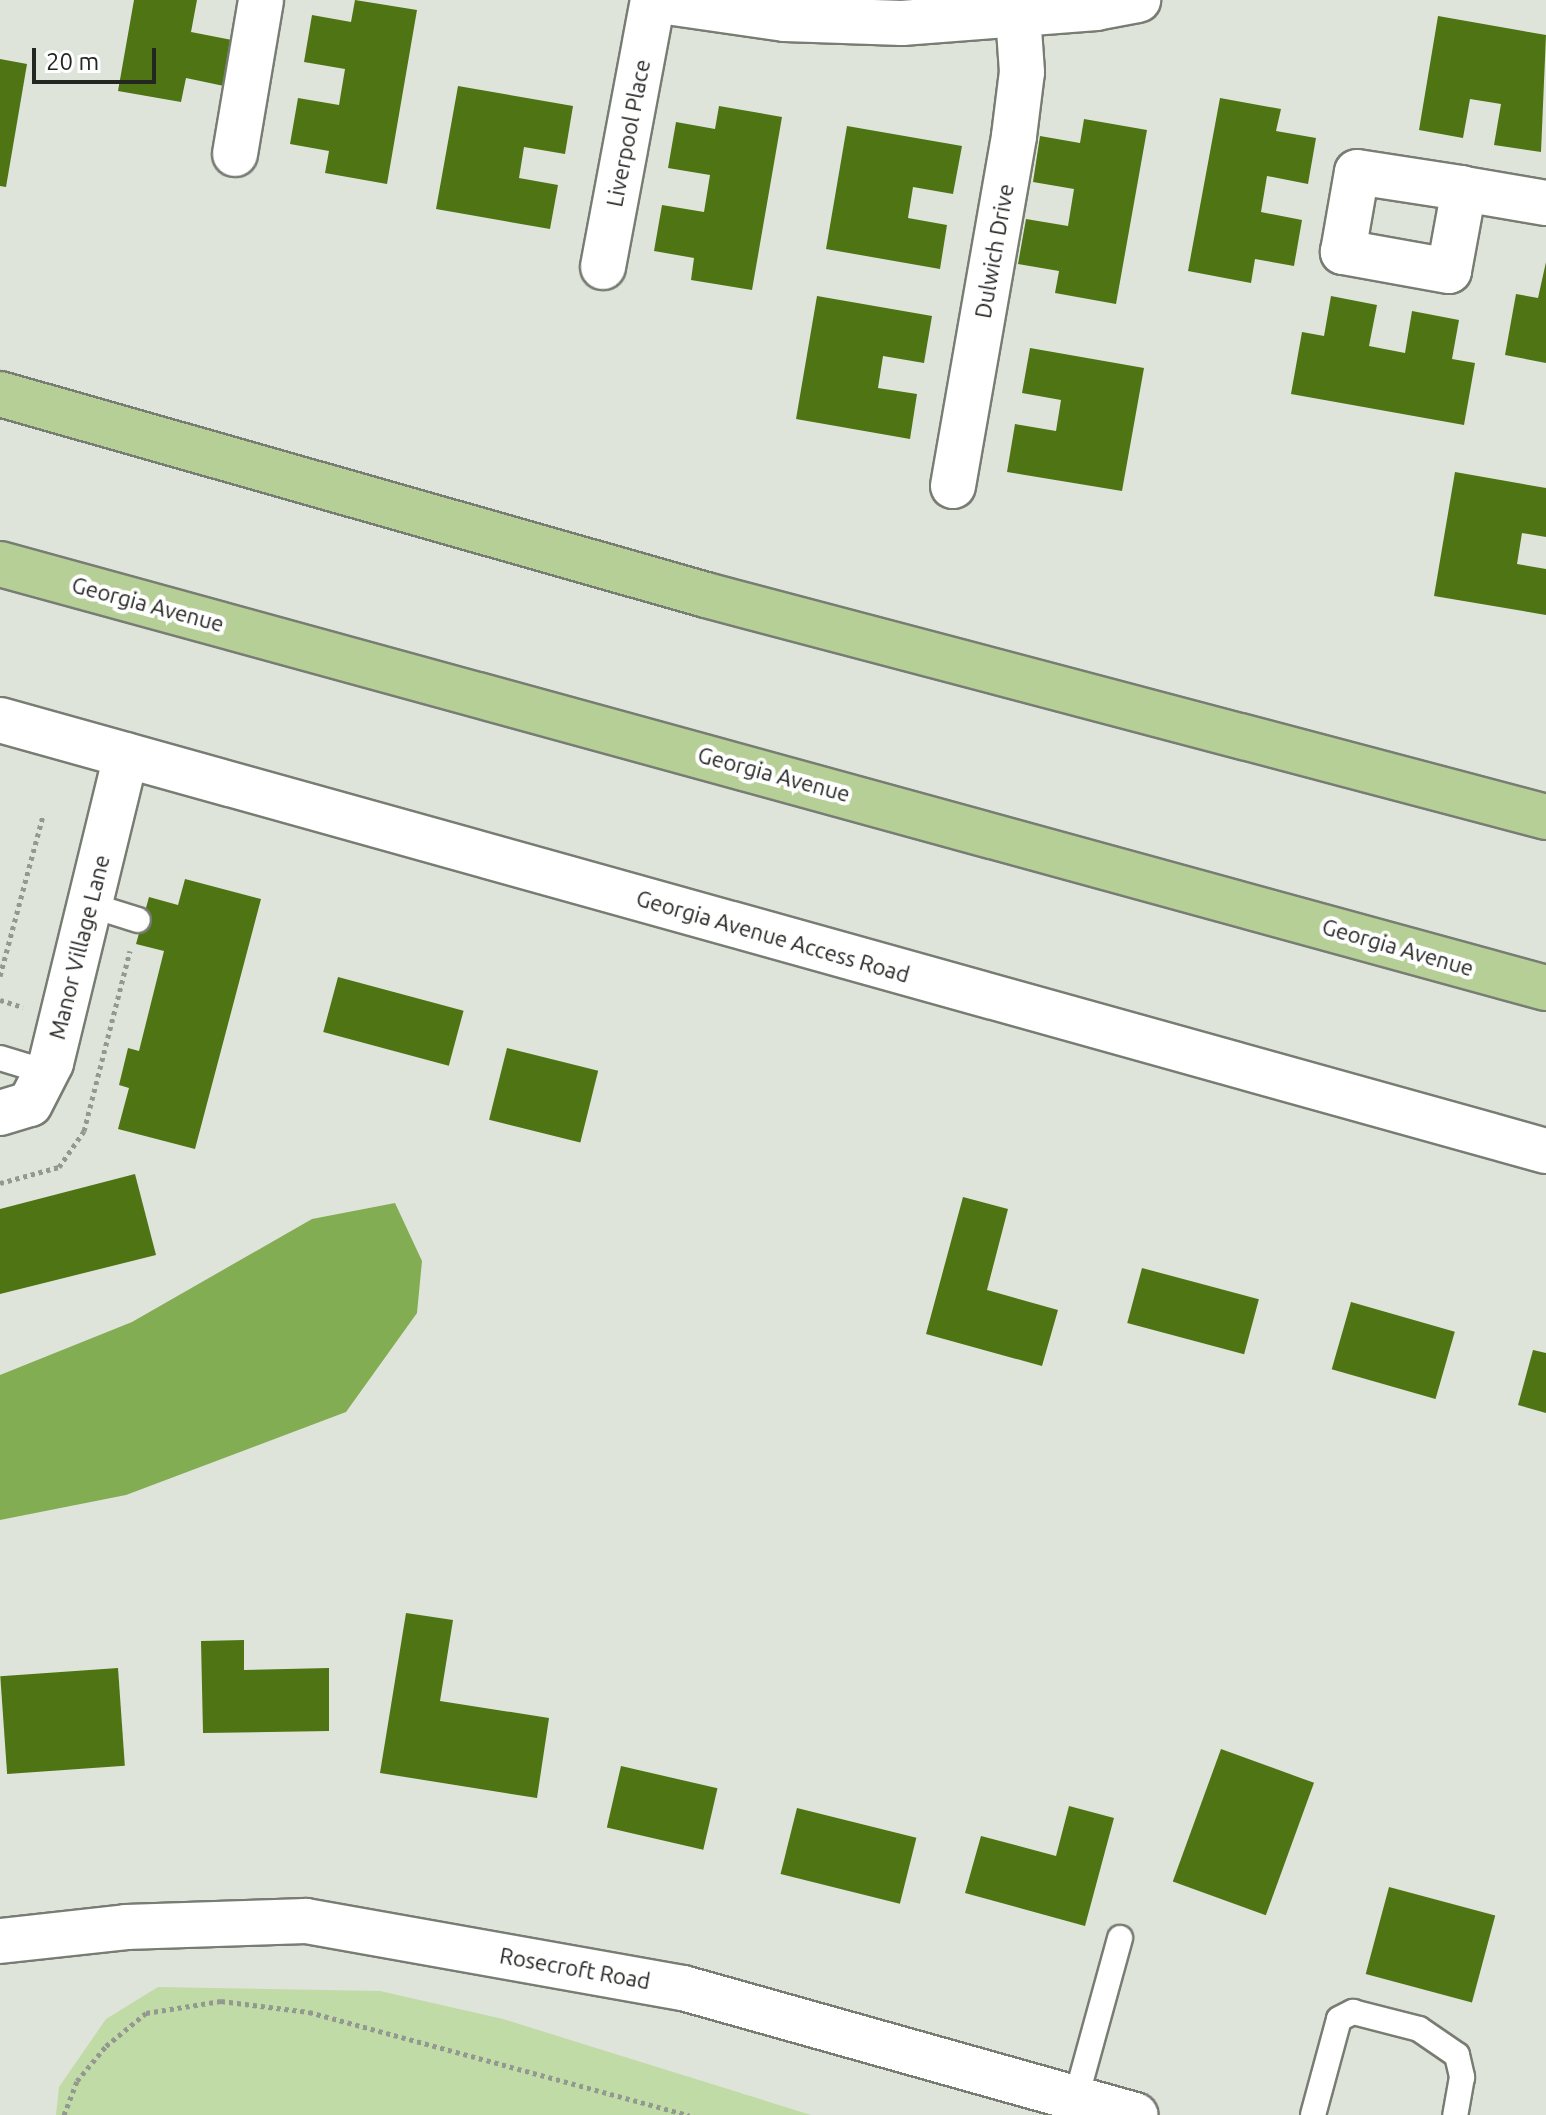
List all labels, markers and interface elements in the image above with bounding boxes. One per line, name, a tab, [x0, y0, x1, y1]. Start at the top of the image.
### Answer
scale bar	[36, 32, 160, 82]
text: 20 m	[46, 48, 99, 75]
street label: Liverpool Place	[601, 57, 655, 209]
street label: Dulwich Drive	[969, 182, 1019, 320]
street label: Georgia Avenue	[69, 571, 227, 637]
street label: Georgia Avenue	[695, 741, 853, 807]
street label: Manor Village Lane	[43, 852, 115, 1042]
street label: Georgia Avenue Access Road	[633, 884, 913, 988]
street label: Georgia Avenue	[1319, 913, 1477, 981]
street label: Rosecroft Road	[498, 1942, 652, 1994]

